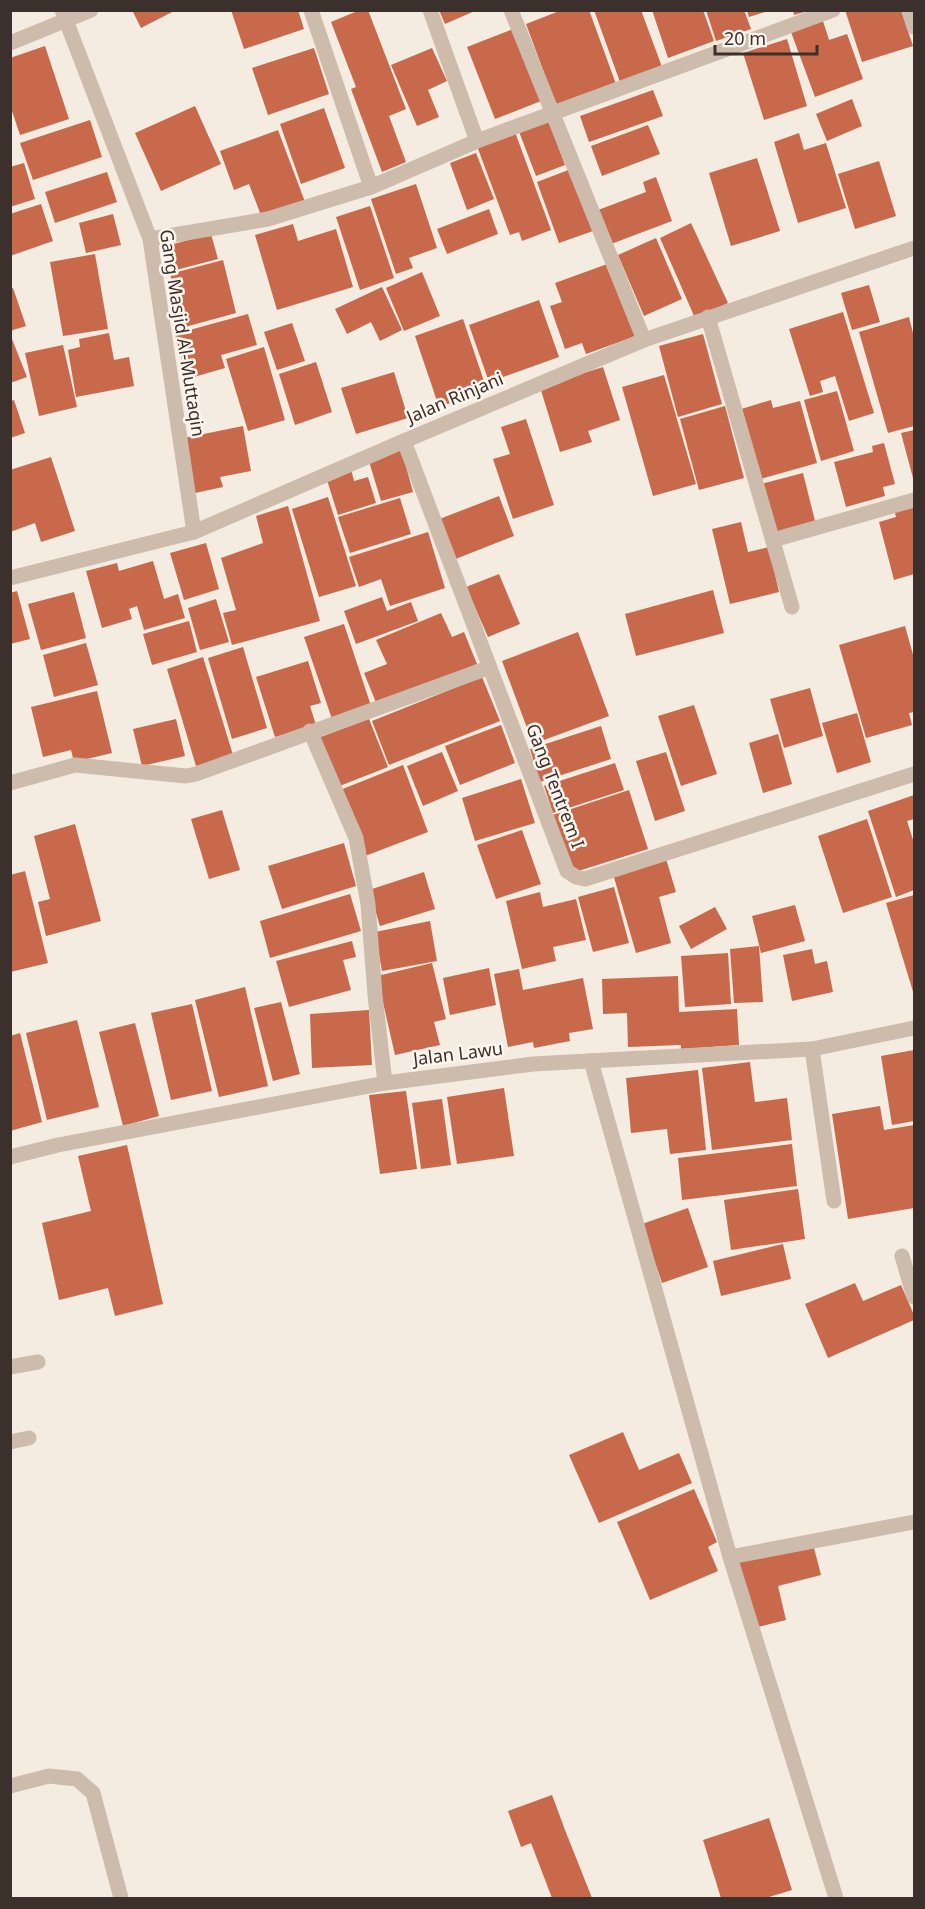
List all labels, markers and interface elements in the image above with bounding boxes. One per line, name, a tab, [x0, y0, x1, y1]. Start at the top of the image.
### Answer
scale bar	[715, 18, 817, 56]
text: 20 m	[724, 26, 766, 50]
street label: Gang Masjid Al-Muttaqin	[155, 228, 211, 438]
street label: Jalan Rinjani	[401, 366, 507, 429]
street label: Gang Tentrem I	[521, 720, 591, 851]
street label: Jalan Lawu	[410, 1036, 504, 1071]

